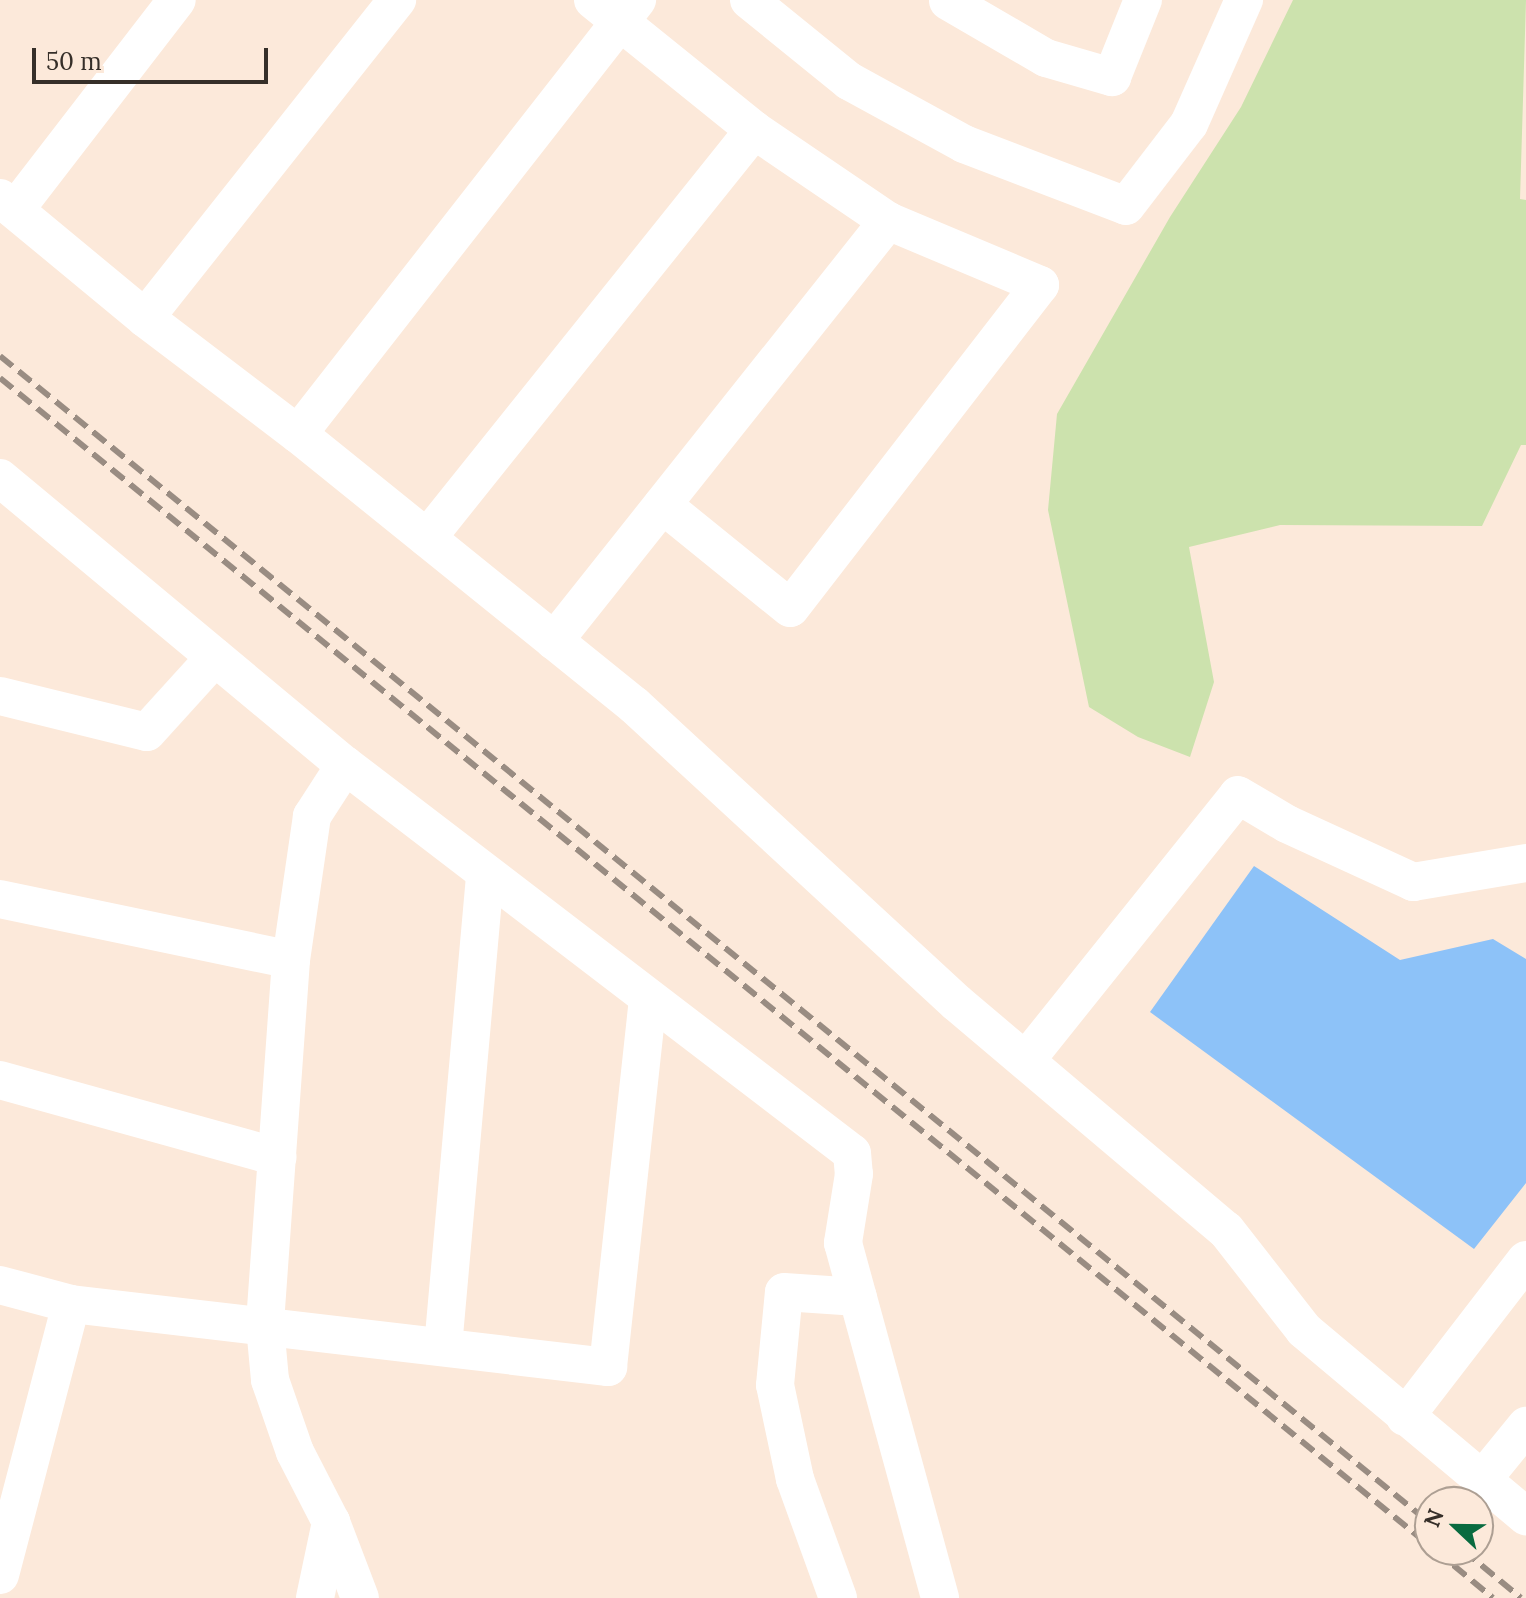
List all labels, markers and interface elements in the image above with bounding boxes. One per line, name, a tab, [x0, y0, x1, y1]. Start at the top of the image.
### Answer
scale bar	[36, 32, 272, 82]
text: 50 m	[46, 46, 102, 77]
north arrow	[1414, 1486, 1494, 1566]
text: N	[1417, 1505, 1450, 1531]

